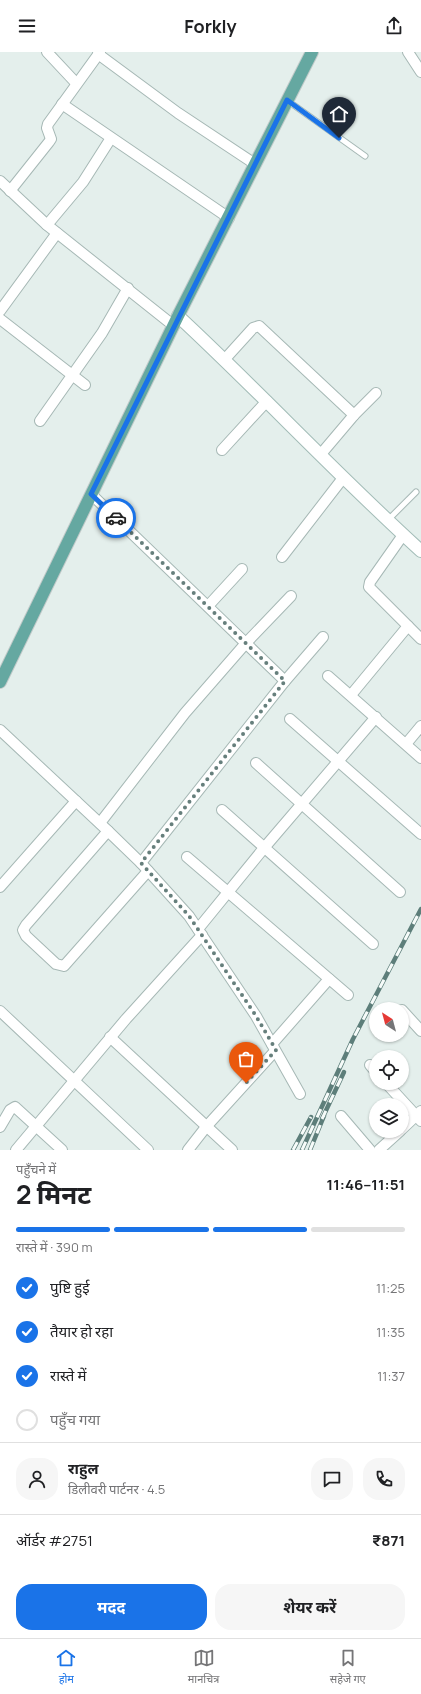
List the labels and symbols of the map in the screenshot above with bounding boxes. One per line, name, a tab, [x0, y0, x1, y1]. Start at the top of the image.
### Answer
pin	[322, 97, 356, 138]
courier	[96, 498, 136, 538]
north arrow	[369, 1002, 409, 1042]
pin	[229, 1042, 263, 1083]

